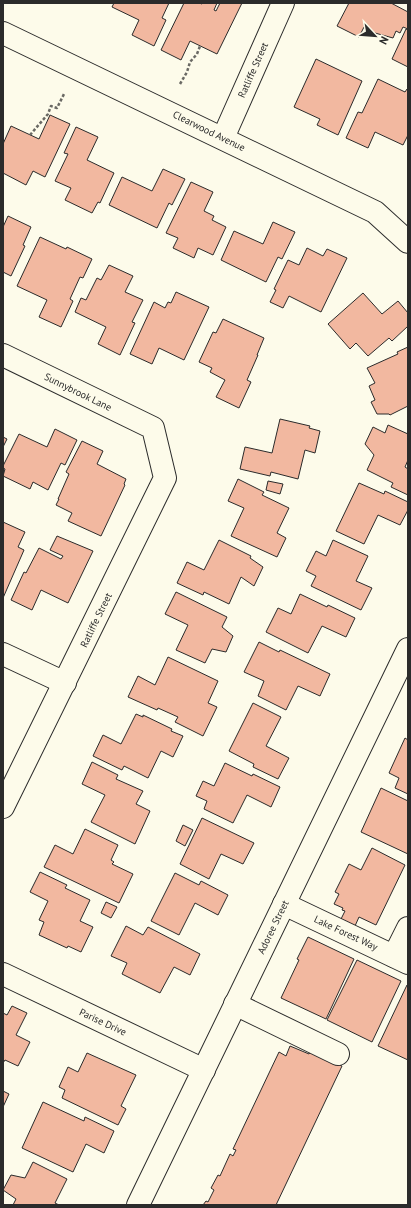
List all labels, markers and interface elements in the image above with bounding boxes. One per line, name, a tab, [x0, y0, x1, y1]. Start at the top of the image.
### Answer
north arrow	[355, 16, 395, 56]
text: N	[376, 34, 392, 47]
street label: Ratliffe Street	[235, 40, 271, 100]
street label: Clearwood Avenue	[171, 108, 247, 154]
street label: Sunnybrook Lane	[42, 370, 114, 414]
street label: Ratliffe Street	[77, 590, 115, 650]
street label: Adoree Street	[254, 897, 292, 956]
street label: Lake Forest Way	[312, 913, 380, 954]
street label: Parise Drive	[77, 1005, 129, 1039]

